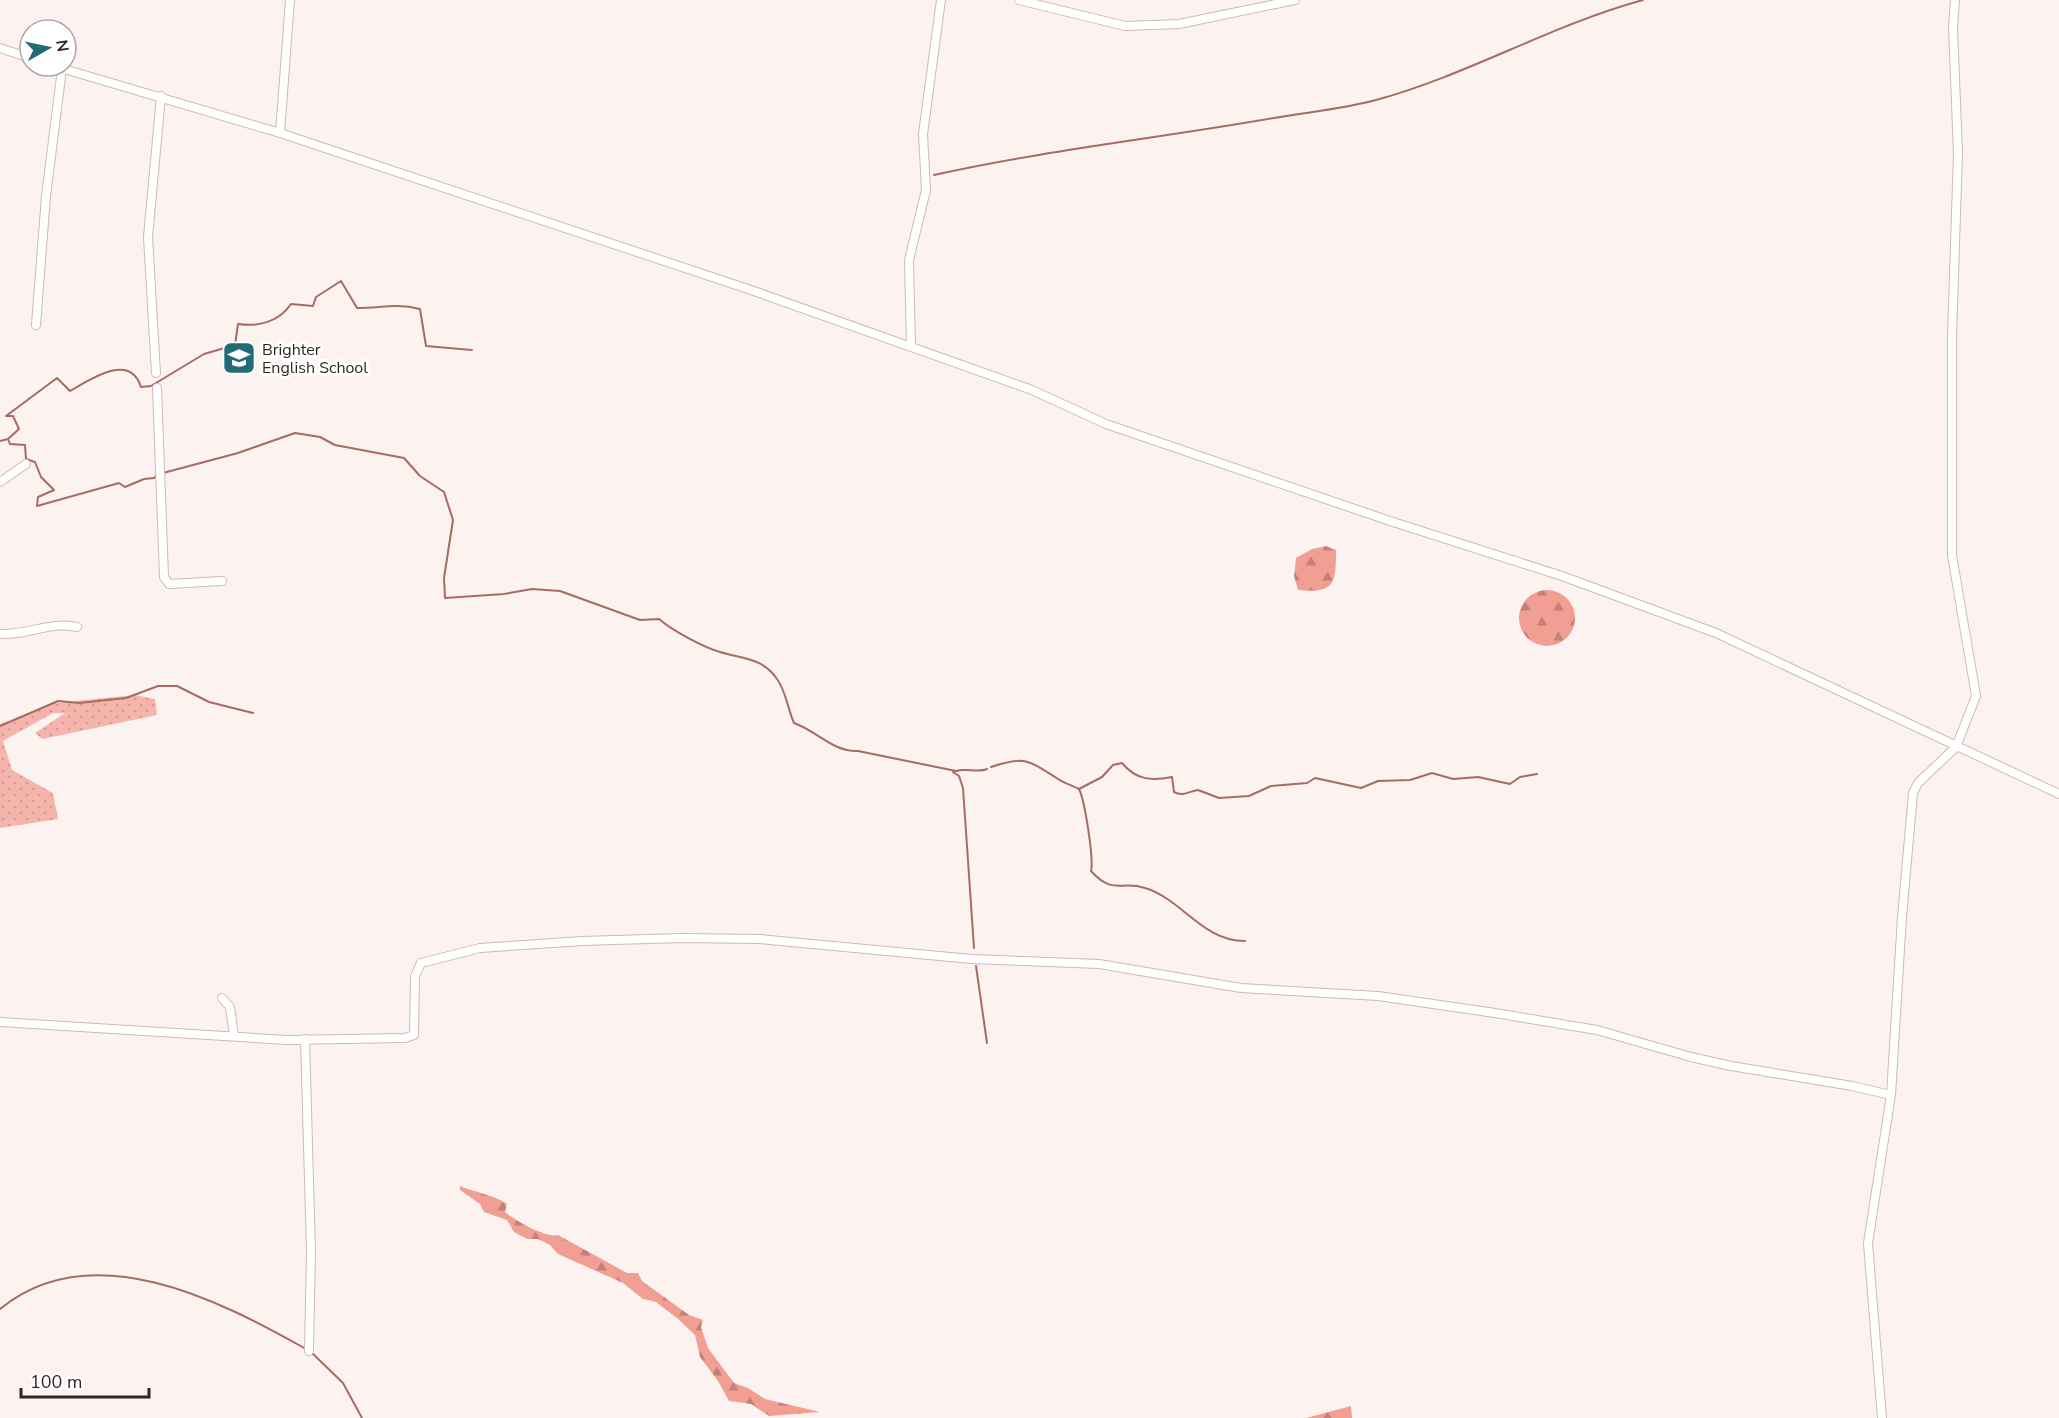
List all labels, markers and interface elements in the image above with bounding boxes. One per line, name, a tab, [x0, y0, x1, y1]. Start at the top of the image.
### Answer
north arrow	[18, 18, 78, 78]
text: N	[50, 38, 74, 53]
place label: Brighter English School	[262, 339, 368, 379]
school or university icon: Brighter English School	[221, 340, 257, 376]
scale bar	[21, 1361, 148, 1399]
text: 100 m	[30, 1370, 82, 1394]

